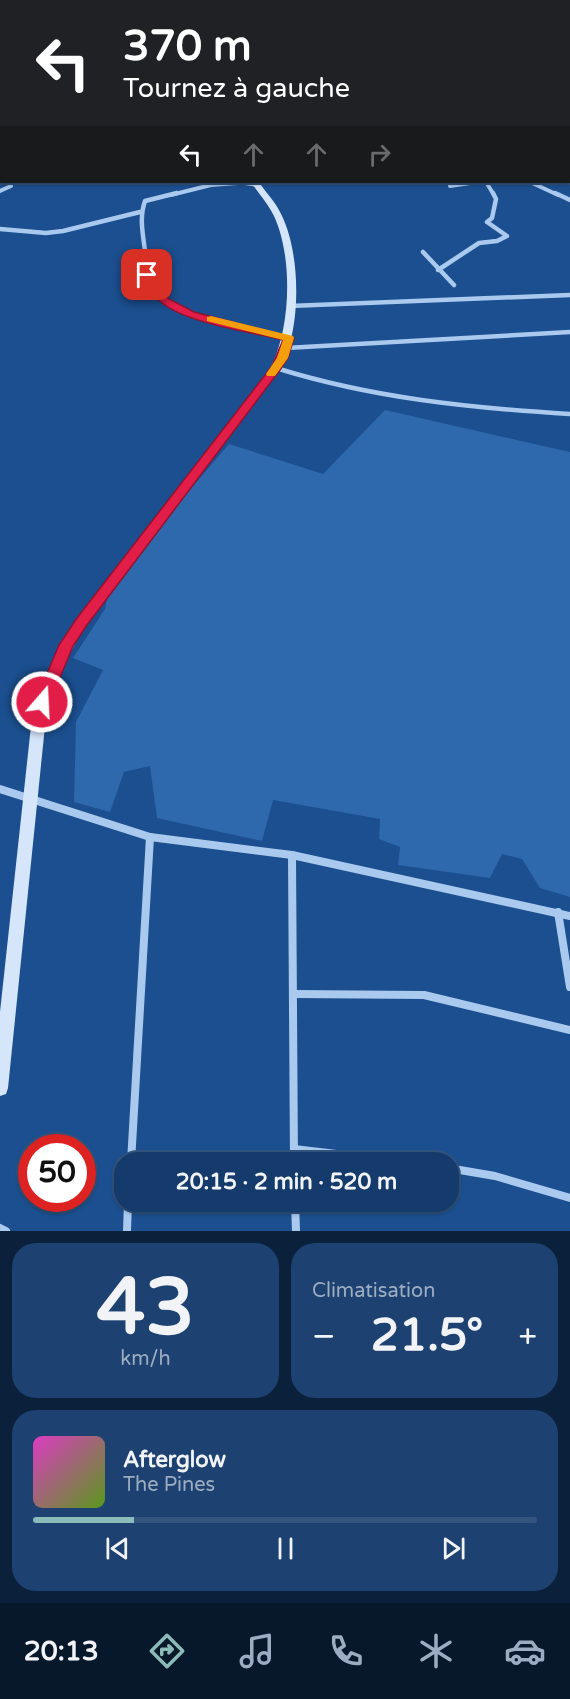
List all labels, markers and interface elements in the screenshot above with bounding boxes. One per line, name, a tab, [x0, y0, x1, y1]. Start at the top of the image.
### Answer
text: 370 m	[123, 21, 252, 72]
icon: left	[24, 24, 102, 102]
text: Tournez à gauche	[123, 72, 350, 105]
icon: left	[174, 138, 207, 171]
icon: ahead	[237, 138, 270, 171]
icon: ahead	[300, 138, 333, 171]
icon: right	[363, 138, 396, 171]
pin	[121, 249, 172, 300]
icon: arrive	[130, 258, 163, 291]
position arrow	[10, 670, 74, 734]
speed limit sign: 50	[18, 1134, 96, 1212]
text: 20:15 · 2 min · 520 m	[176, 1169, 397, 1195]
text: 43	[97, 1261, 194, 1355]
text: Climatisation	[312, 1279, 435, 1303]
text: 21.5°	[371, 1309, 483, 1363]
text: −	[312, 1317, 336, 1356]
text: +	[518, 1317, 537, 1356]
text: km/h	[120, 1347, 171, 1371]
text: Afterglow	[123, 1447, 226, 1473]
text: The Pines	[123, 1473, 215, 1497]
icon: previous	[101, 1532, 134, 1565]
icon: pause	[269, 1532, 302, 1565]
icon: next	[437, 1532, 470, 1565]
icon: directions	[146, 1630, 188, 1672]
icon: music	[236, 1630, 278, 1672]
icon: phone	[325, 1630, 367, 1672]
icon: climate	[415, 1630, 457, 1672]
icon: car	[504, 1630, 546, 1672]
text: 20:13	[24, 1635, 99, 1668]

